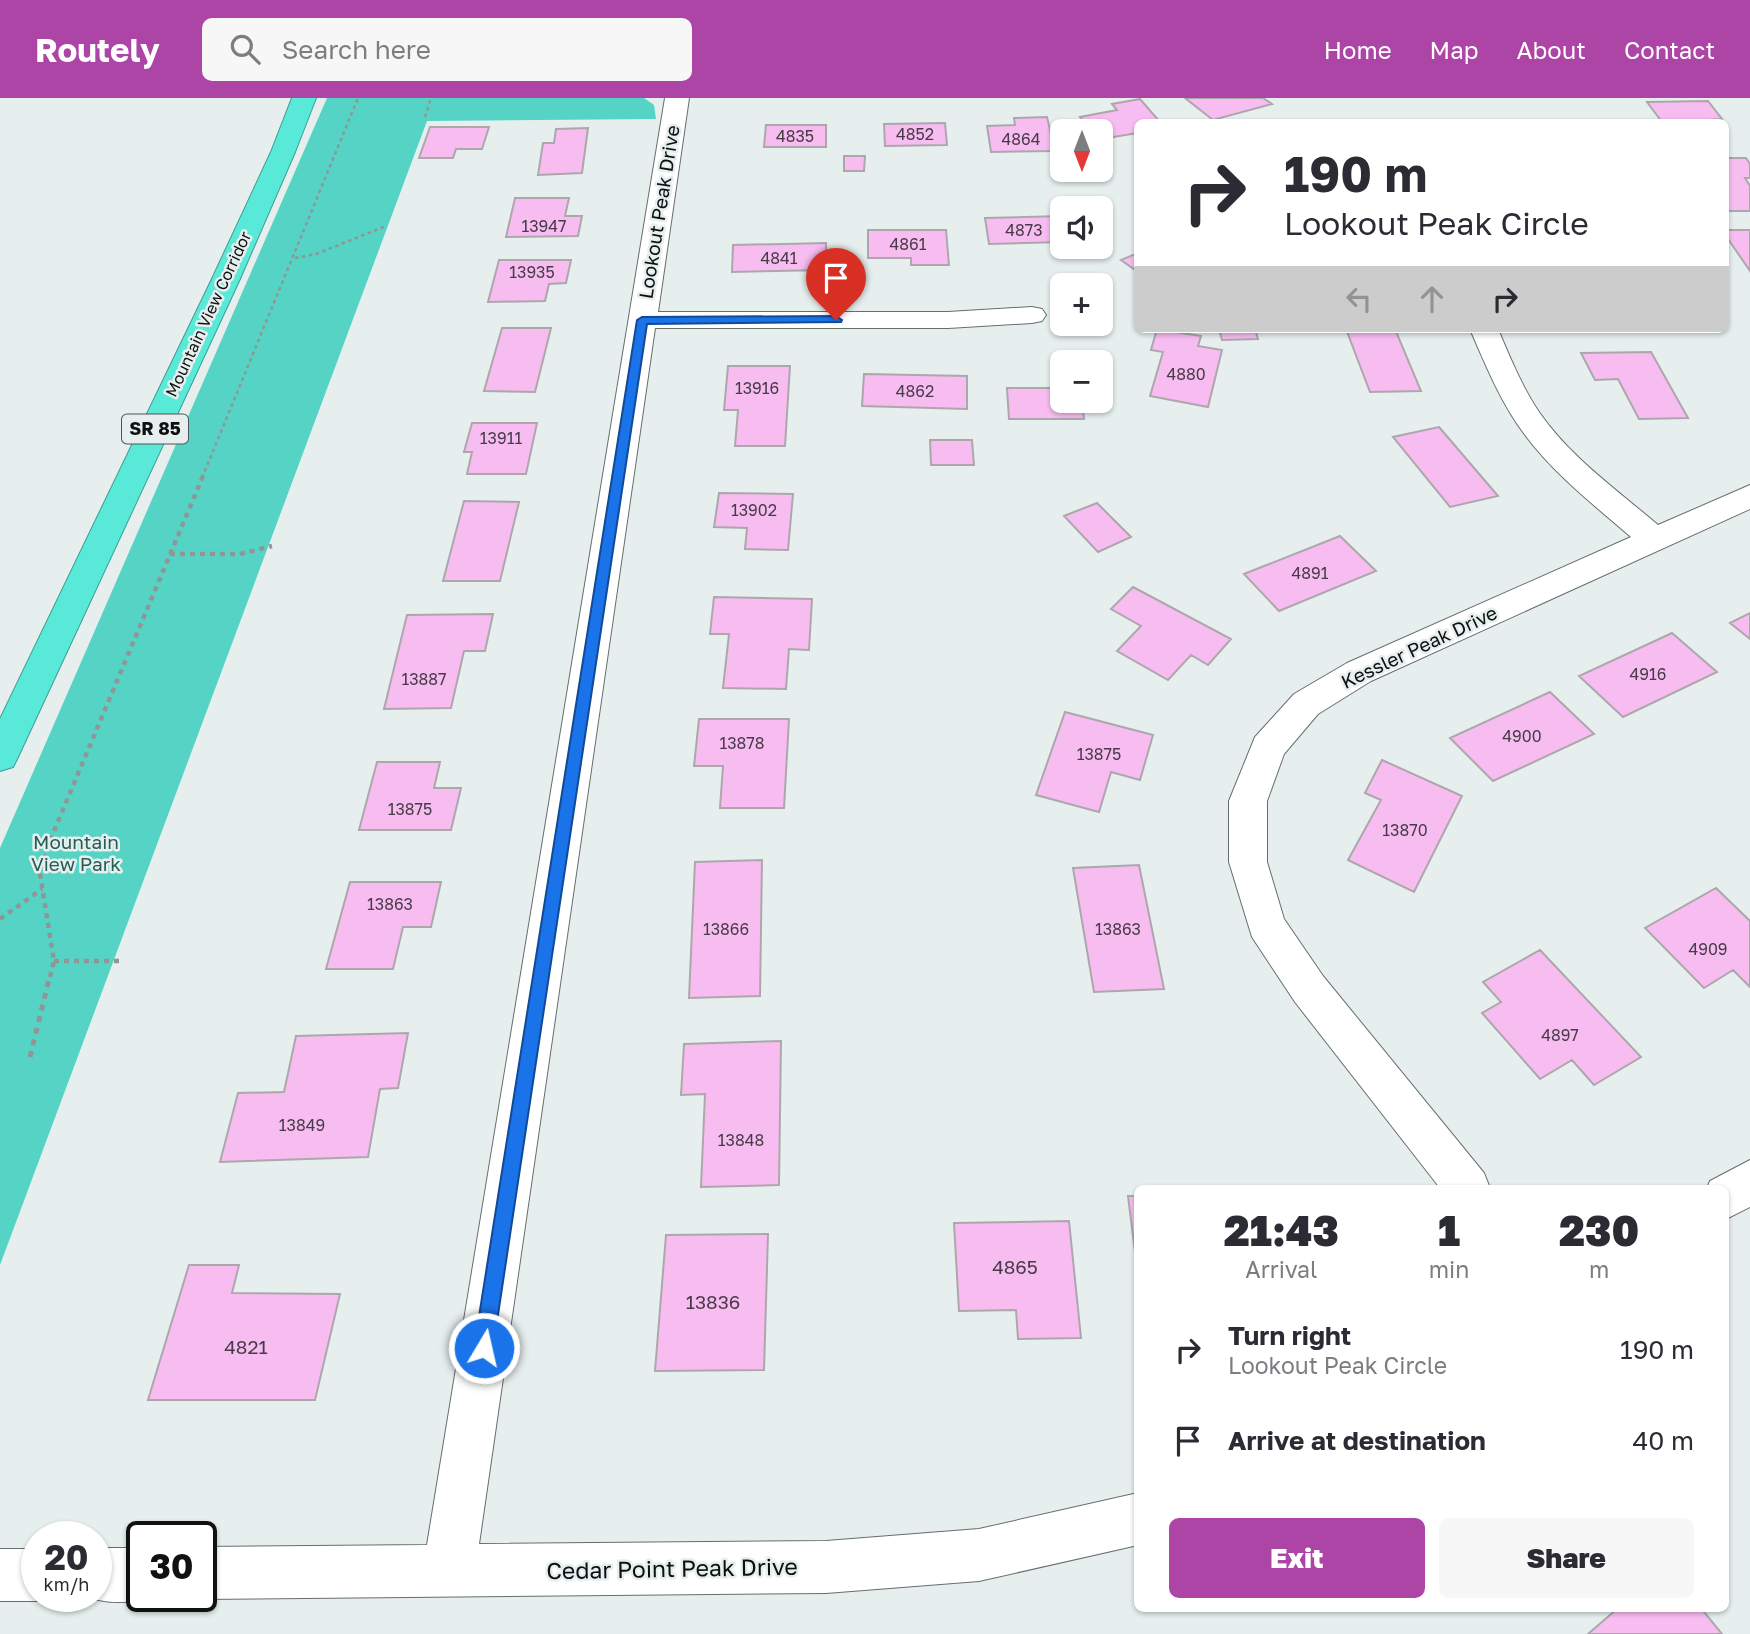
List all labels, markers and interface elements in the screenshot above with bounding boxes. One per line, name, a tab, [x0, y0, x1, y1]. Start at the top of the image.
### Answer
search box	[202, 18, 692, 81]
text: Routely	[35, 30, 160, 69]
icon: search	[226, 30, 264, 68]
text: Search here	[282, 34, 431, 65]
text: Home	[1324, 35, 1392, 64]
text: Map	[1430, 35, 1479, 64]
text: About	[1517, 35, 1586, 64]
text: Contact	[1624, 35, 1715, 64]
north arrow	[1050, 119, 1113, 182]
map controls	[1050, 119, 1113, 413]
street label: Lookout Peak Drive	[633, 123, 684, 300]
house number: 4852	[896, 124, 934, 144]
house number: 4835	[776, 126, 814, 146]
house number: 4864	[1002, 129, 1040, 149]
text: 190 m	[1284, 144, 1427, 203]
icon: right	[1169, 147, 1260, 238]
button: sound	[1050, 196, 1113, 259]
text: Lookout Peak Circle	[1284, 204, 1589, 242]
house number: 13947	[521, 216, 567, 236]
house number: 4873	[1005, 220, 1043, 240]
street label: Mountain View Corridor	[161, 228, 255, 400]
house number: 4861	[890, 234, 927, 254]
house number: 4841	[760, 248, 798, 268]
pin	[806, 248, 866, 320]
icon: arrive	[817, 259, 855, 297]
house number: 13935	[509, 262, 555, 282]
button: +	[1050, 273, 1113, 336]
icon: left	[1340, 280, 1378, 318]
icon: ahead	[1413, 280, 1451, 318]
icon: right	[1486, 280, 1524, 318]
button: −	[1050, 350, 1113, 413]
house number: 4880	[1166, 364, 1206, 384]
house number: 13916	[735, 378, 779, 398]
house number: 4862	[896, 381, 934, 401]
road number: SR 85	[122, 414, 188, 444]
house number: 13911	[480, 428, 522, 448]
house number: 13902	[731, 500, 777, 520]
house number: 4891	[1292, 563, 1329, 583]
street label: Kessler Peak Drive	[1337, 600, 1500, 693]
house number: 4916	[1630, 664, 1666, 684]
house number: 13887	[401, 669, 447, 689]
house number: 4900	[1502, 726, 1542, 746]
house number: 13878	[719, 733, 765, 753]
house number: 13875	[1077, 744, 1121, 764]
house number: 13875	[388, 799, 432, 819]
house number: 13870	[1382, 820, 1428, 840]
park label: Mountain View Park	[31, 830, 121, 875]
house number: 13863	[367, 894, 413, 914]
house number: 13866	[703, 919, 749, 939]
house number: 13863	[1095, 919, 1141, 939]
house number: 4909	[1688, 939, 1728, 959]
house number: 4897	[1541, 1025, 1579, 1045]
house number: 13849	[279, 1115, 325, 1135]
house number: 13848	[718, 1130, 764, 1150]
text: 21:43	[1224, 1205, 1339, 1255]
text: 1	[1438, 1205, 1460, 1255]
text: 230	[1559, 1205, 1639, 1255]
house number: 4865	[992, 1255, 1038, 1278]
text: Arrival	[1245, 1255, 1317, 1283]
text: min	[1429, 1255, 1469, 1283]
text: m	[1589, 1255, 1609, 1283]
house number: 13836	[686, 1290, 740, 1313]
position arrow	[447, 1311, 521, 1385]
text: Turn right	[1228, 1320, 1351, 1351]
icon: right	[1169, 1331, 1207, 1369]
text: 190 m	[1620, 1334, 1694, 1365]
house number: 4821	[224, 1335, 268, 1358]
text: Lookout Peak Circle	[1228, 1351, 1447, 1379]
icon: arrive	[1169, 1422, 1207, 1460]
text: Arrive at destination	[1228, 1425, 1486, 1456]
text: 40 m	[1633, 1425, 1694, 1456]
button: Exit	[1169, 1518, 1425, 1598]
button: Share	[1439, 1518, 1694, 1598]
speed limit sign: 30	[126, 1521, 217, 1612]
text: 20	[44, 1536, 89, 1578]
street label: Cedar Point Peak Drive	[546, 1552, 798, 1584]
text: km/h	[44, 1573, 89, 1595]

